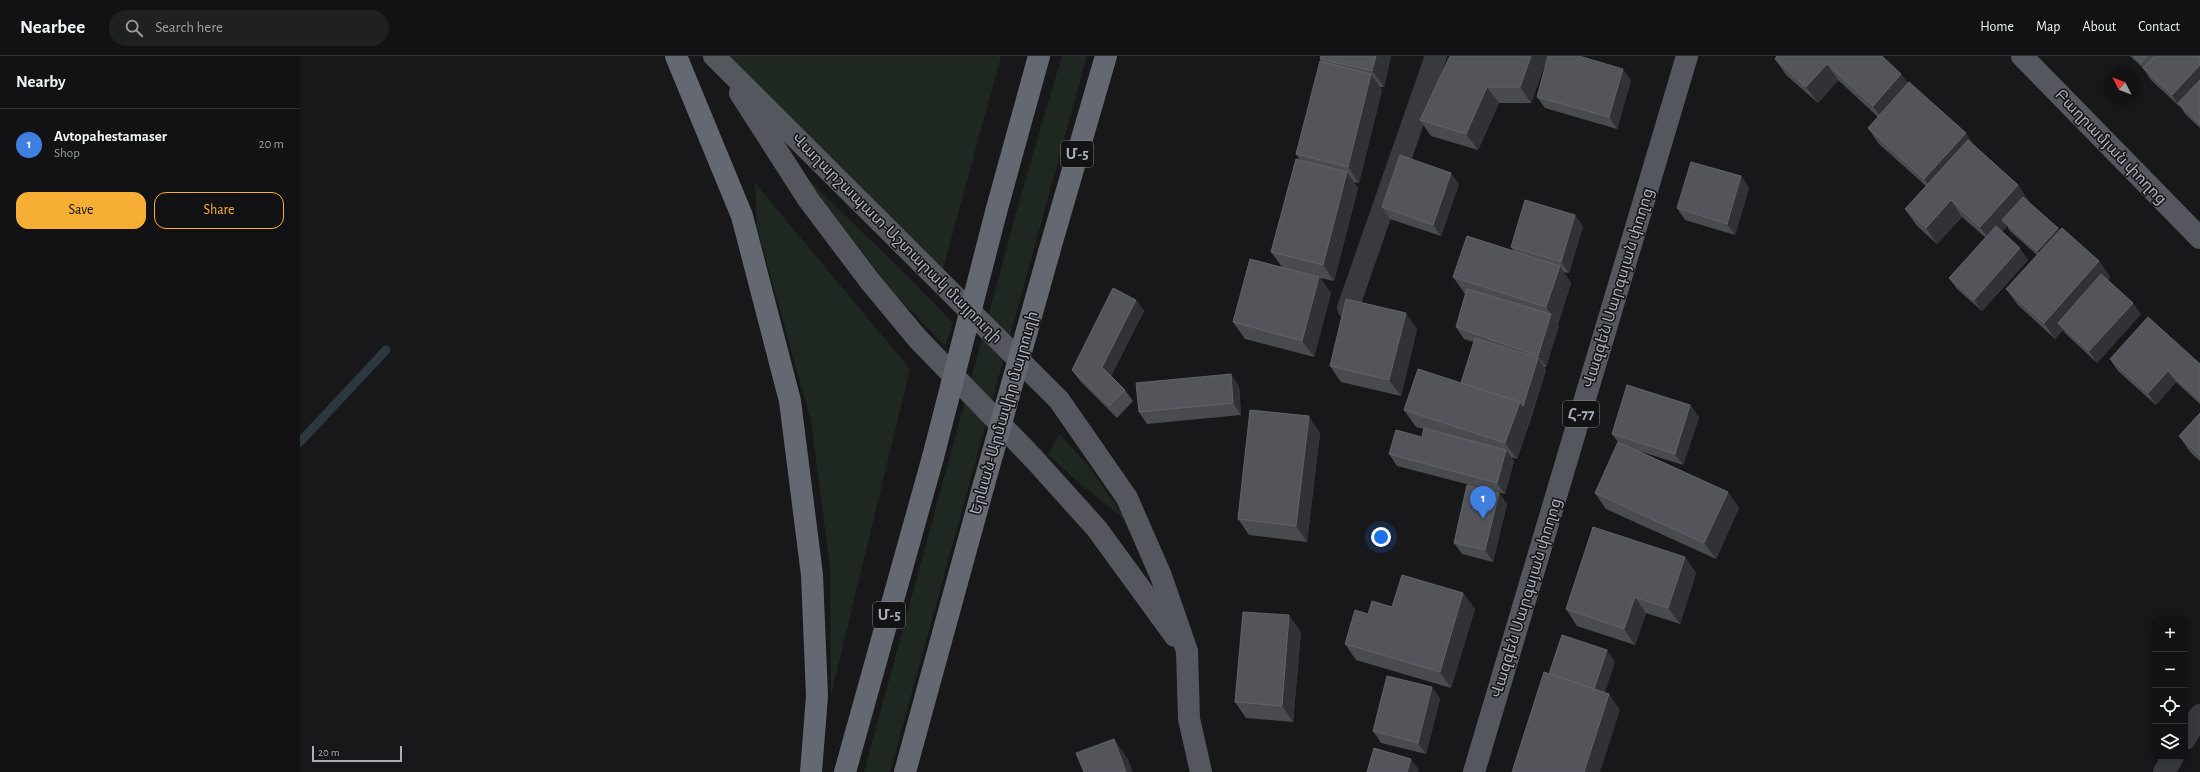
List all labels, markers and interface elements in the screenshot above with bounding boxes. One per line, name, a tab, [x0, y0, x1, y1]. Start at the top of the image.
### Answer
search box	[109, 10, 389, 46]
icon: search	[123, 17, 145, 39]
text: Nearbee	[20, 18, 85, 37]
text: Search here	[155, 20, 223, 35]
text: Home	[1980, 20, 2014, 34]
text: Map	[2036, 20, 2060, 34]
text: About	[2082, 20, 2116, 34]
text: Contact	[2138, 20, 2180, 34]
north arrow	[2104, 68, 2140, 104]
text: Nearby	[16, 73, 66, 90]
street label: Բաղրամյան փողոց	[2051, 86, 2170, 208]
text: Avtopahestamaser	[54, 129, 167, 144]
street label: Վաղարշապատ-Աշտարակ մայրուղի	[788, 130, 1005, 347]
text: 1	[27, 138, 31, 151]
text: 20 m	[259, 138, 284, 151]
road number: Մ-5	[1061, 141, 1093, 167]
text: Shop	[54, 147, 80, 160]
street label: Վազգեն Սարգսյան փողոց	[1580, 186, 1657, 390]
button: Save	[16, 192, 146, 229]
button: Share	[154, 192, 284, 229]
street label: Երևան-Արմավիր մայրուղի	[967, 309, 1042, 517]
road number: Հ-77	[1563, 401, 1599, 427]
pin: 1	[1470, 486, 1496, 519]
street label: Վազգեն Սարգսյան փողոց	[1488, 496, 1565, 700]
your location	[1371, 527, 1391, 547]
road number: Մ-5	[873, 602, 905, 628]
map controls	[2152, 616, 2188, 760]
button: +	[2152, 616, 2188, 652]
button: −	[2152, 652, 2188, 688]
button: locate	[2152, 688, 2188, 724]
button: layers	[2152, 724, 2188, 760]
scale bar	[312, 744, 402, 763]
text: 20 m	[318, 747, 339, 758]

